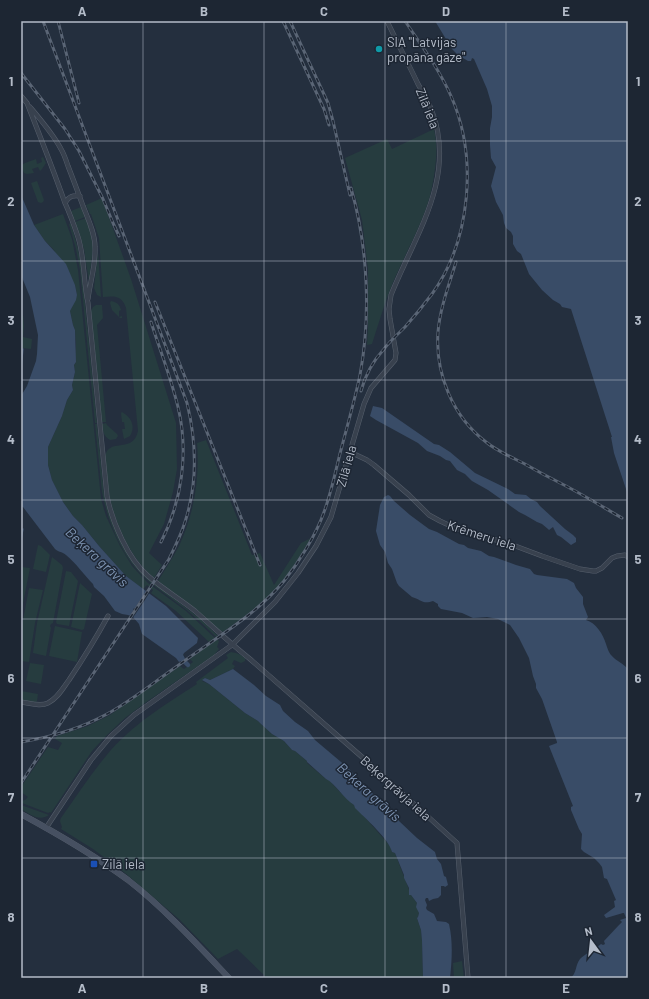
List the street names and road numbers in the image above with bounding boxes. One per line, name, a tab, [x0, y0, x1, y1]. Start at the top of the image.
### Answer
street label: Zilā iela	[413, 85, 443, 131]
street label: Zilā iela	[332, 443, 360, 489]
street label: Krēmeru iela	[446, 516, 518, 554]
street label: Beķergrāvja iela	[357, 752, 435, 824]

